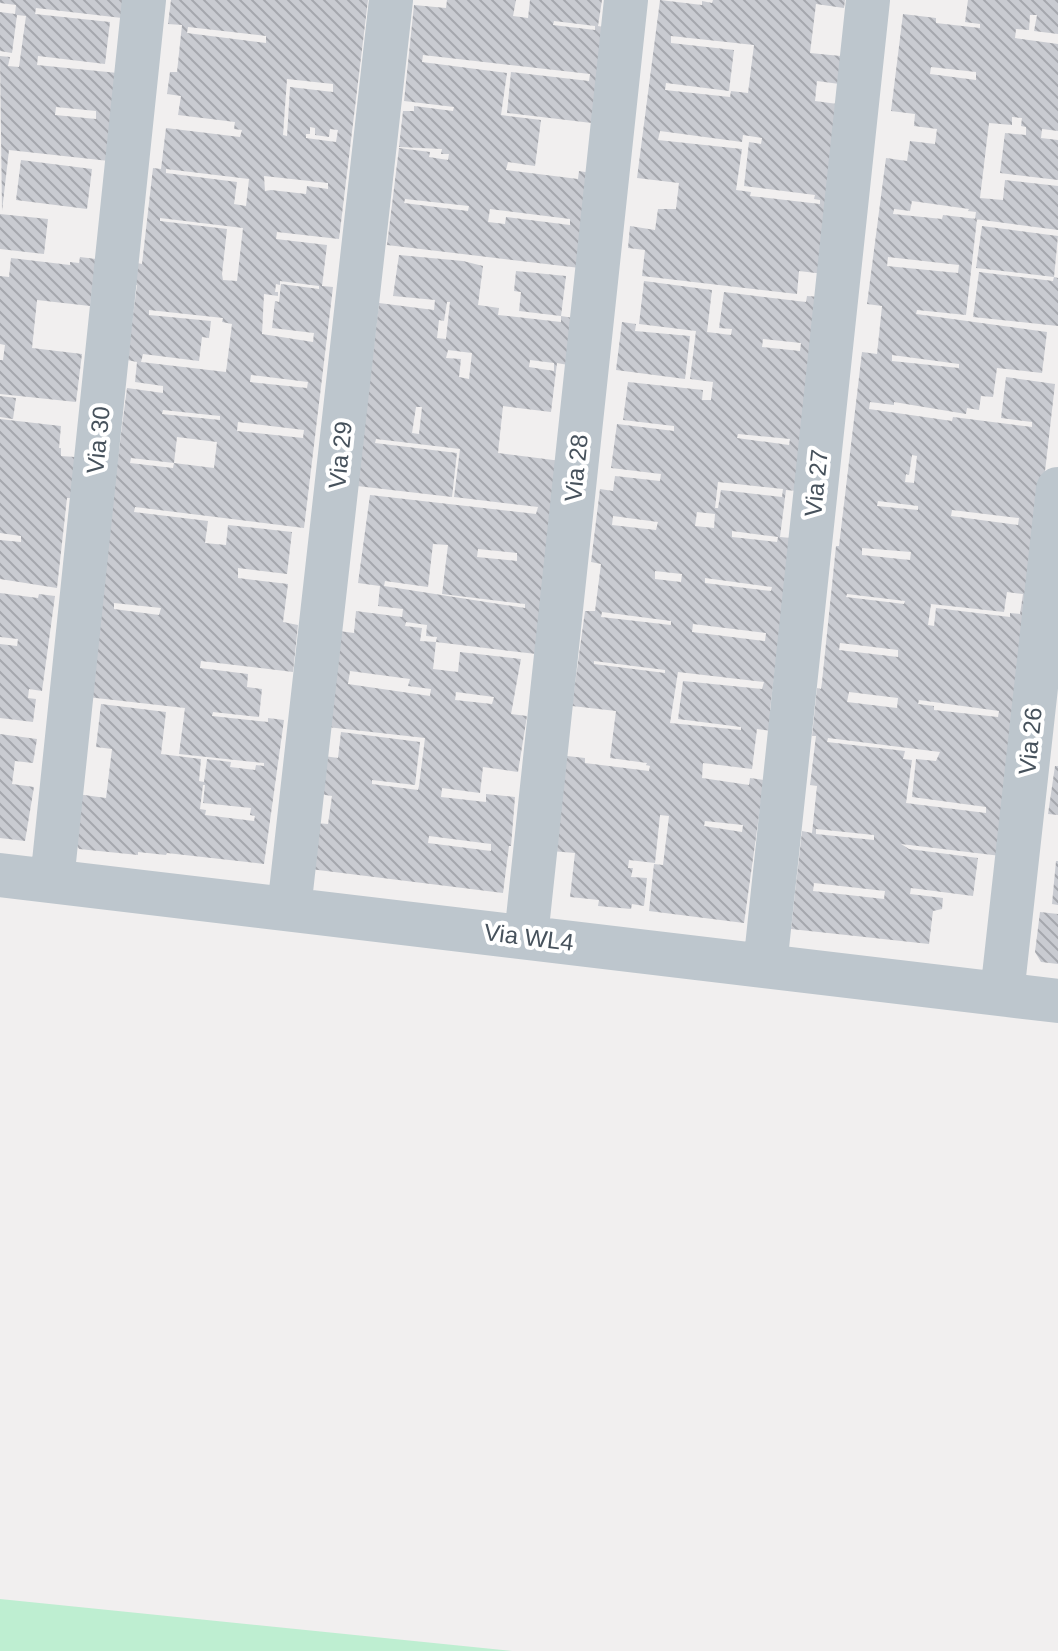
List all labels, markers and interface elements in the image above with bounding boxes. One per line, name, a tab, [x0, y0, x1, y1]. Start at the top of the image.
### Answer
street label: Via 30	[81, 405, 115, 475]
street label: Via 29	[323, 420, 357, 490]
street label: Via 28	[559, 433, 593, 503]
street label: Via 27	[799, 448, 833, 518]
street label: Via 26	[1013, 706, 1047, 776]
street label: Via WL4	[483, 918, 575, 956]

